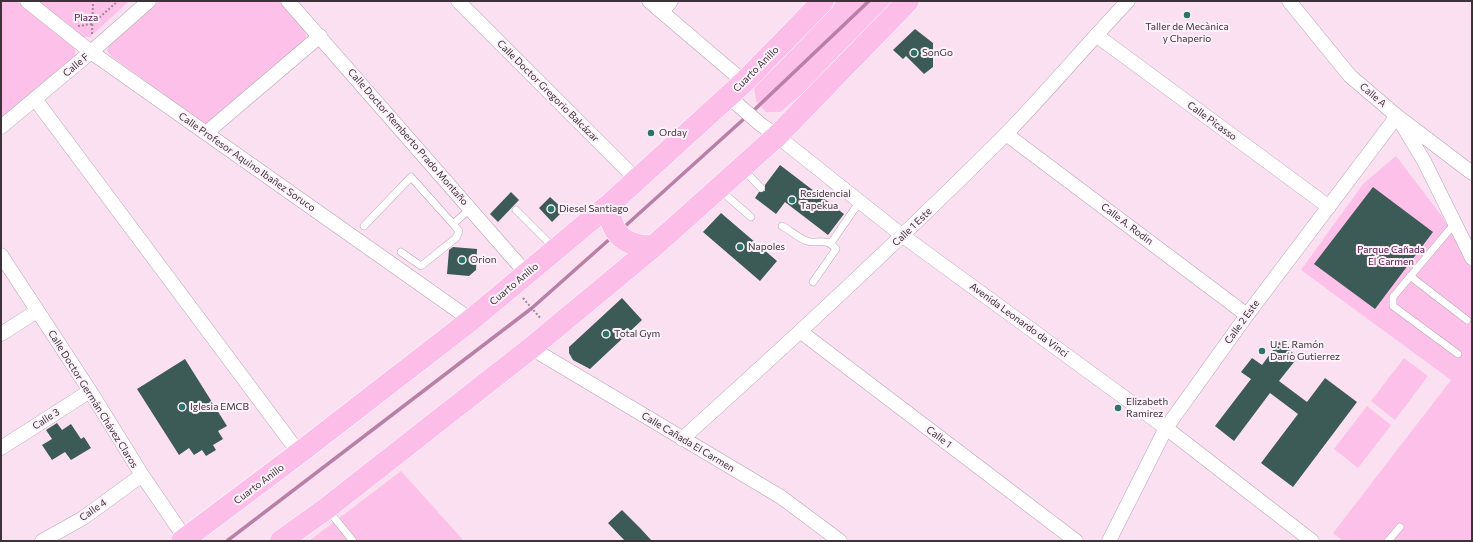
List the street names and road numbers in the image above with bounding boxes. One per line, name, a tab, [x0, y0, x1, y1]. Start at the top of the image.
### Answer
street label: Calle Doctor Gregorio Balcázar	[495, 38, 601, 144]
street label: Cuarto Anillo	[731, 44, 781, 94]
street label: Calle F	[61, 51, 91, 79]
street label: Calle Doctor Remberto Prado Montaño	[345, 66, 471, 208]
street label: Calle A	[1357, 80, 1389, 110]
street label: Calle Picasso	[1185, 99, 1239, 143]
street label: Calle Profesor Aquino Ibañez Soruco	[176, 110, 318, 214]
street label: Calle A. Rodin	[1099, 201, 1155, 247]
street label: Calle 1 Este	[890, 205, 934, 249]
street label: Cuarto Anillo	[487, 260, 541, 308]
street label: Avenida Leonardo da Vinci	[967, 280, 1071, 360]
street label: Calle 2 Este	[1222, 298, 1262, 346]
street label: Calle Doctor Germán Chávez Claros	[45, 328, 141, 470]
street label: Calle 3	[30, 406, 62, 432]
street label: Calle Cañada El Carmen	[639, 409, 737, 475]
street label: Calle 1	[924, 424, 954, 450]
street label: Cuarto Anillo	[231, 461, 287, 507]
street label: Calle 4	[77, 496, 109, 524]

